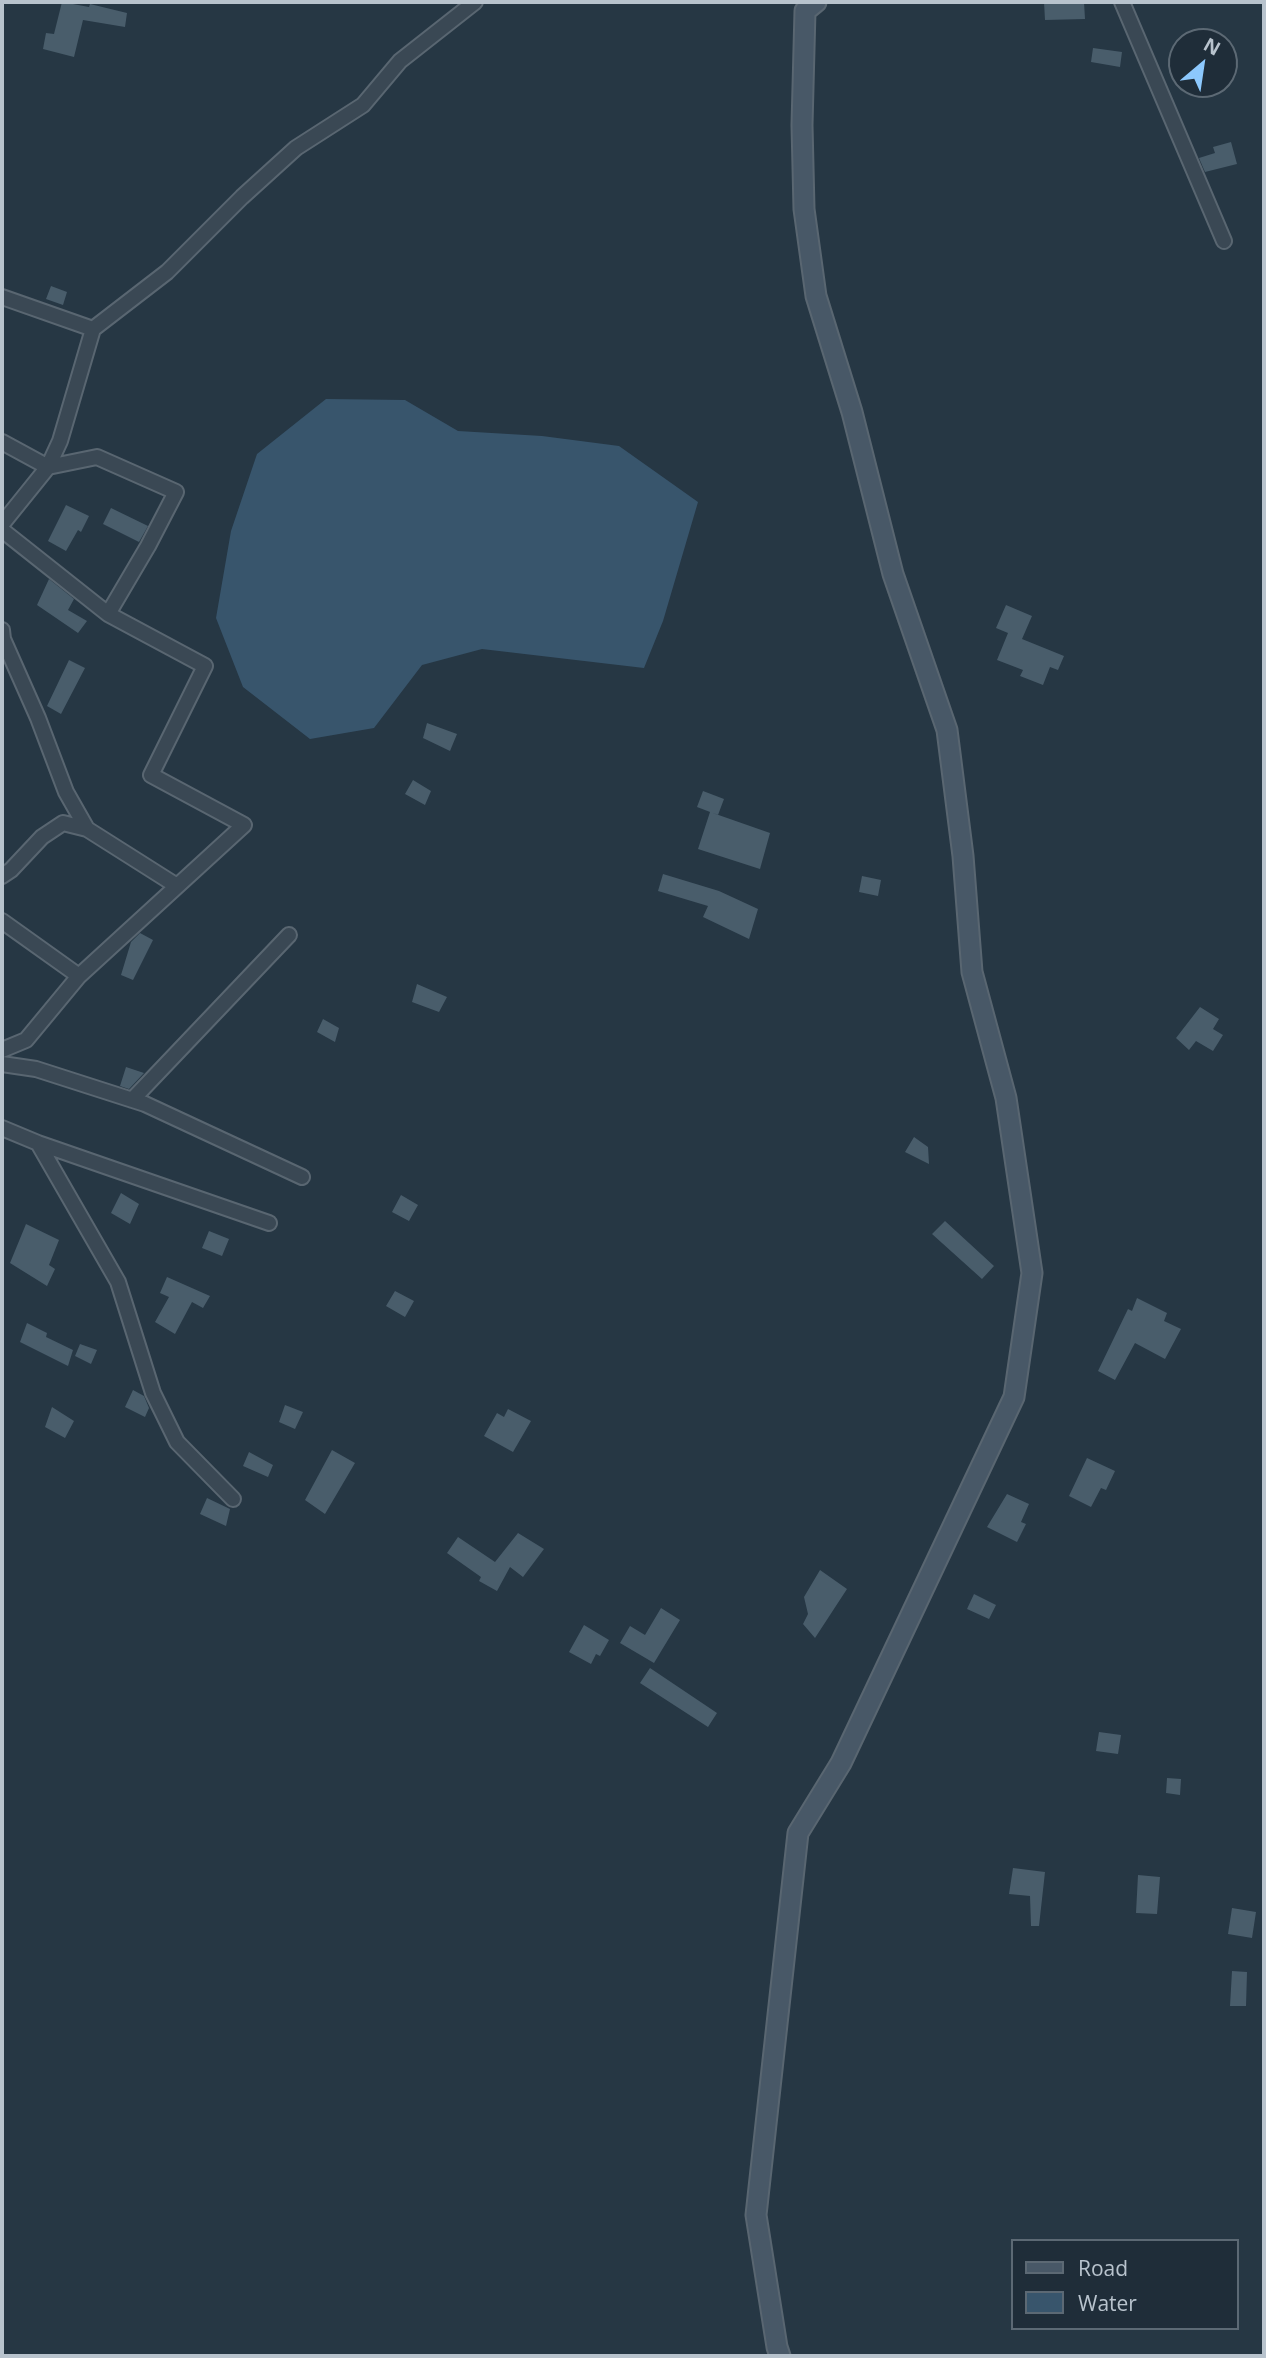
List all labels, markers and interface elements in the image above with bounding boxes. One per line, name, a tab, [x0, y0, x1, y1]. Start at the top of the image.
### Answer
north arrow	[1168, 28, 1238, 98]
text: N	[1199, 31, 1225, 61]
legend	[1010, 2239, 1238, 2330]
text: Road	[1078, 2254, 1128, 2282]
text: Water	[1078, 2289, 1137, 2317]

